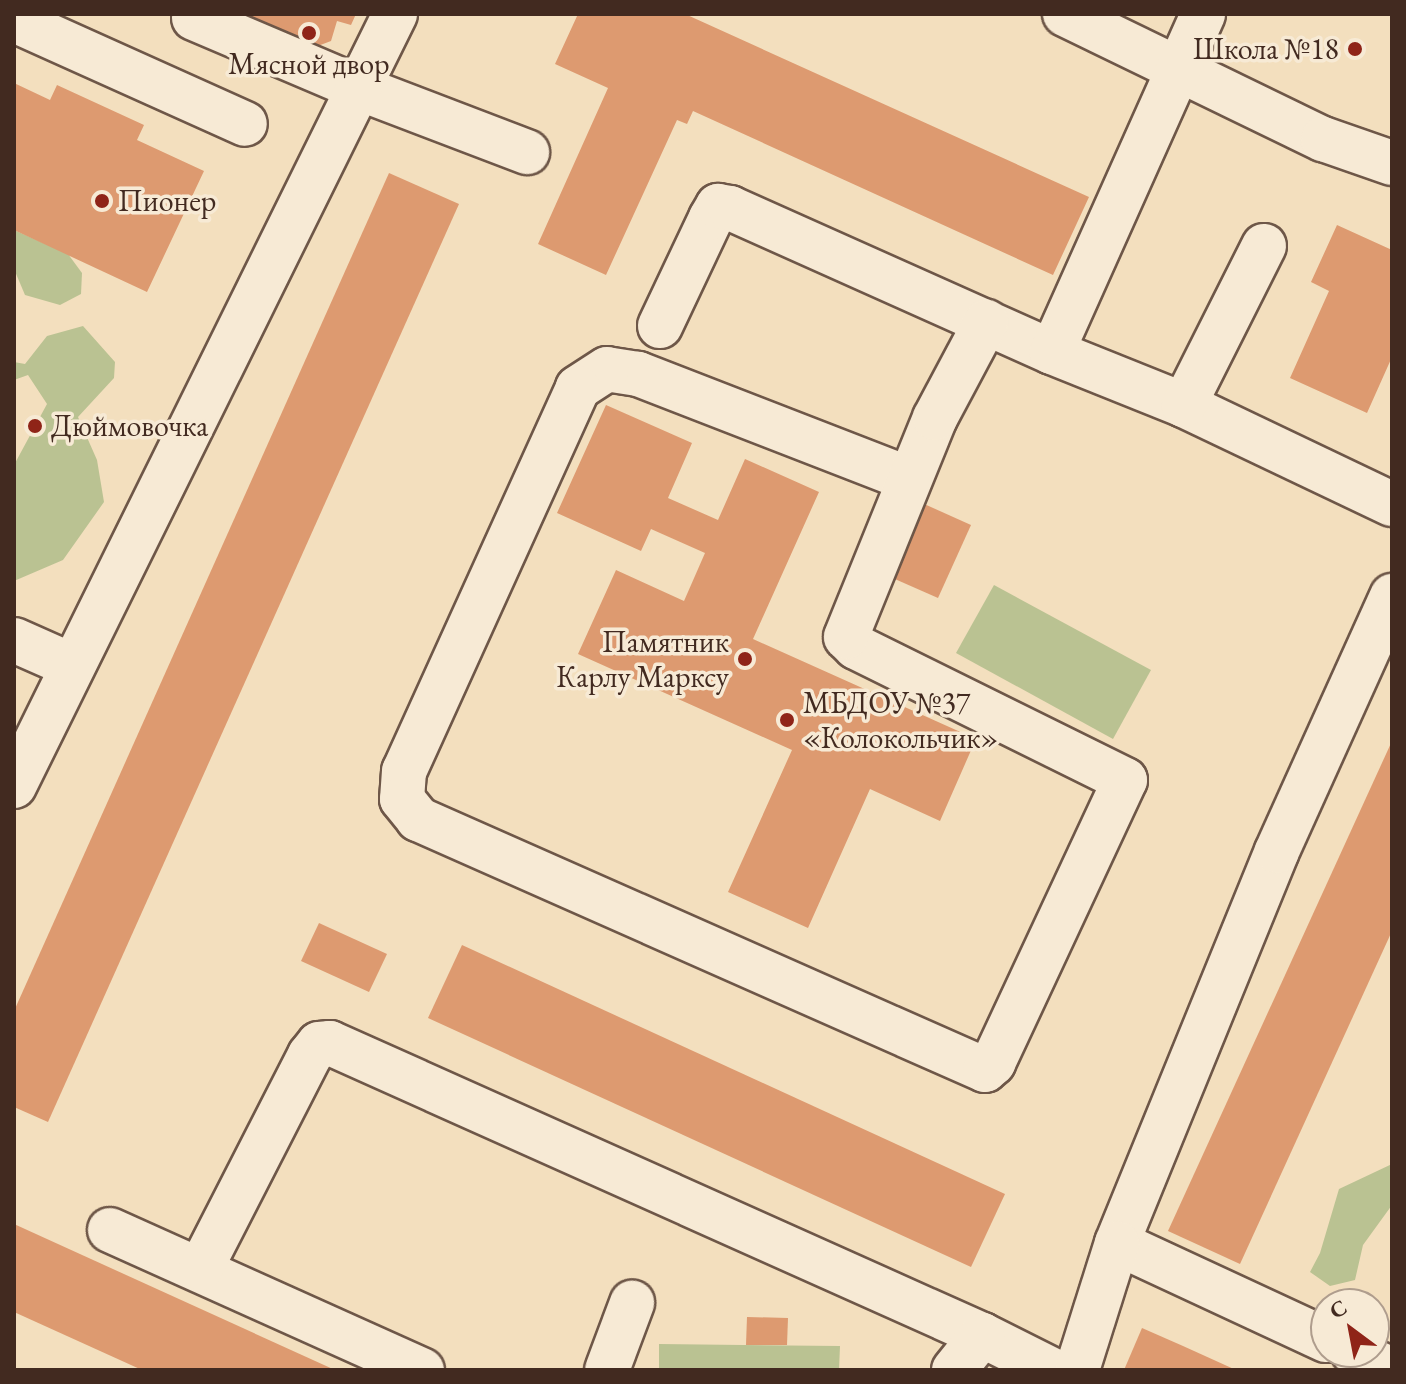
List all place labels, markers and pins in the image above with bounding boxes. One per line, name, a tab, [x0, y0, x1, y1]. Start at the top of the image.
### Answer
marker: Мясной двор	[300, 24, 318, 42]
place label: Школа №18	[1193, 31, 1339, 67]
marker: Школа №18	[1346, 40, 1364, 58]
place label: Мясной двор	[228, 46, 390, 82]
place label: Пионер	[118, 183, 216, 219]
marker: Пионер	[93, 192, 111, 210]
place label: Дюймовочка	[51, 408, 208, 444]
marker: Дюймовочка	[26, 417, 44, 435]
place label: Памятник Карлу Марксу	[556, 624, 729, 694]
marker: Памятник Карлу Марксу	[736, 650, 754, 668]
place label: МБДОУ №37 «Колокольчик»	[803, 685, 998, 756]
marker: МБДОУ №37 «Колокольчик»	[778, 711, 796, 729]

